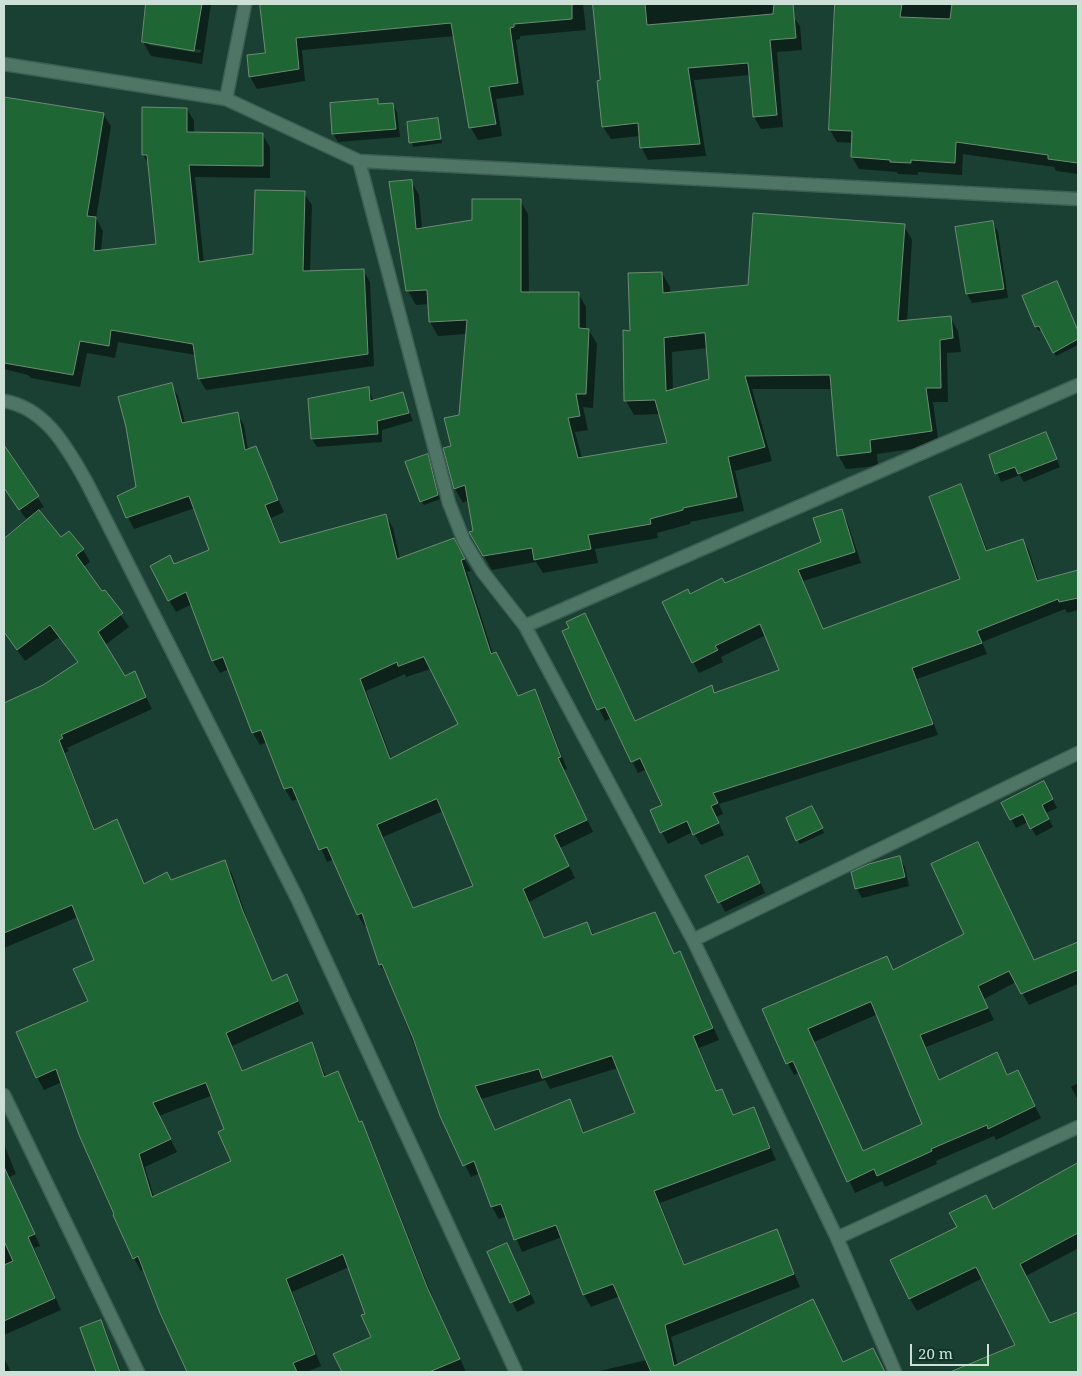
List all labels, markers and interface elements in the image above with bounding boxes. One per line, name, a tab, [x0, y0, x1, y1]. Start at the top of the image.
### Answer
scale bar	[912, 1334, 991, 1366]
text: 20 m	[918, 1343, 953, 1363]

